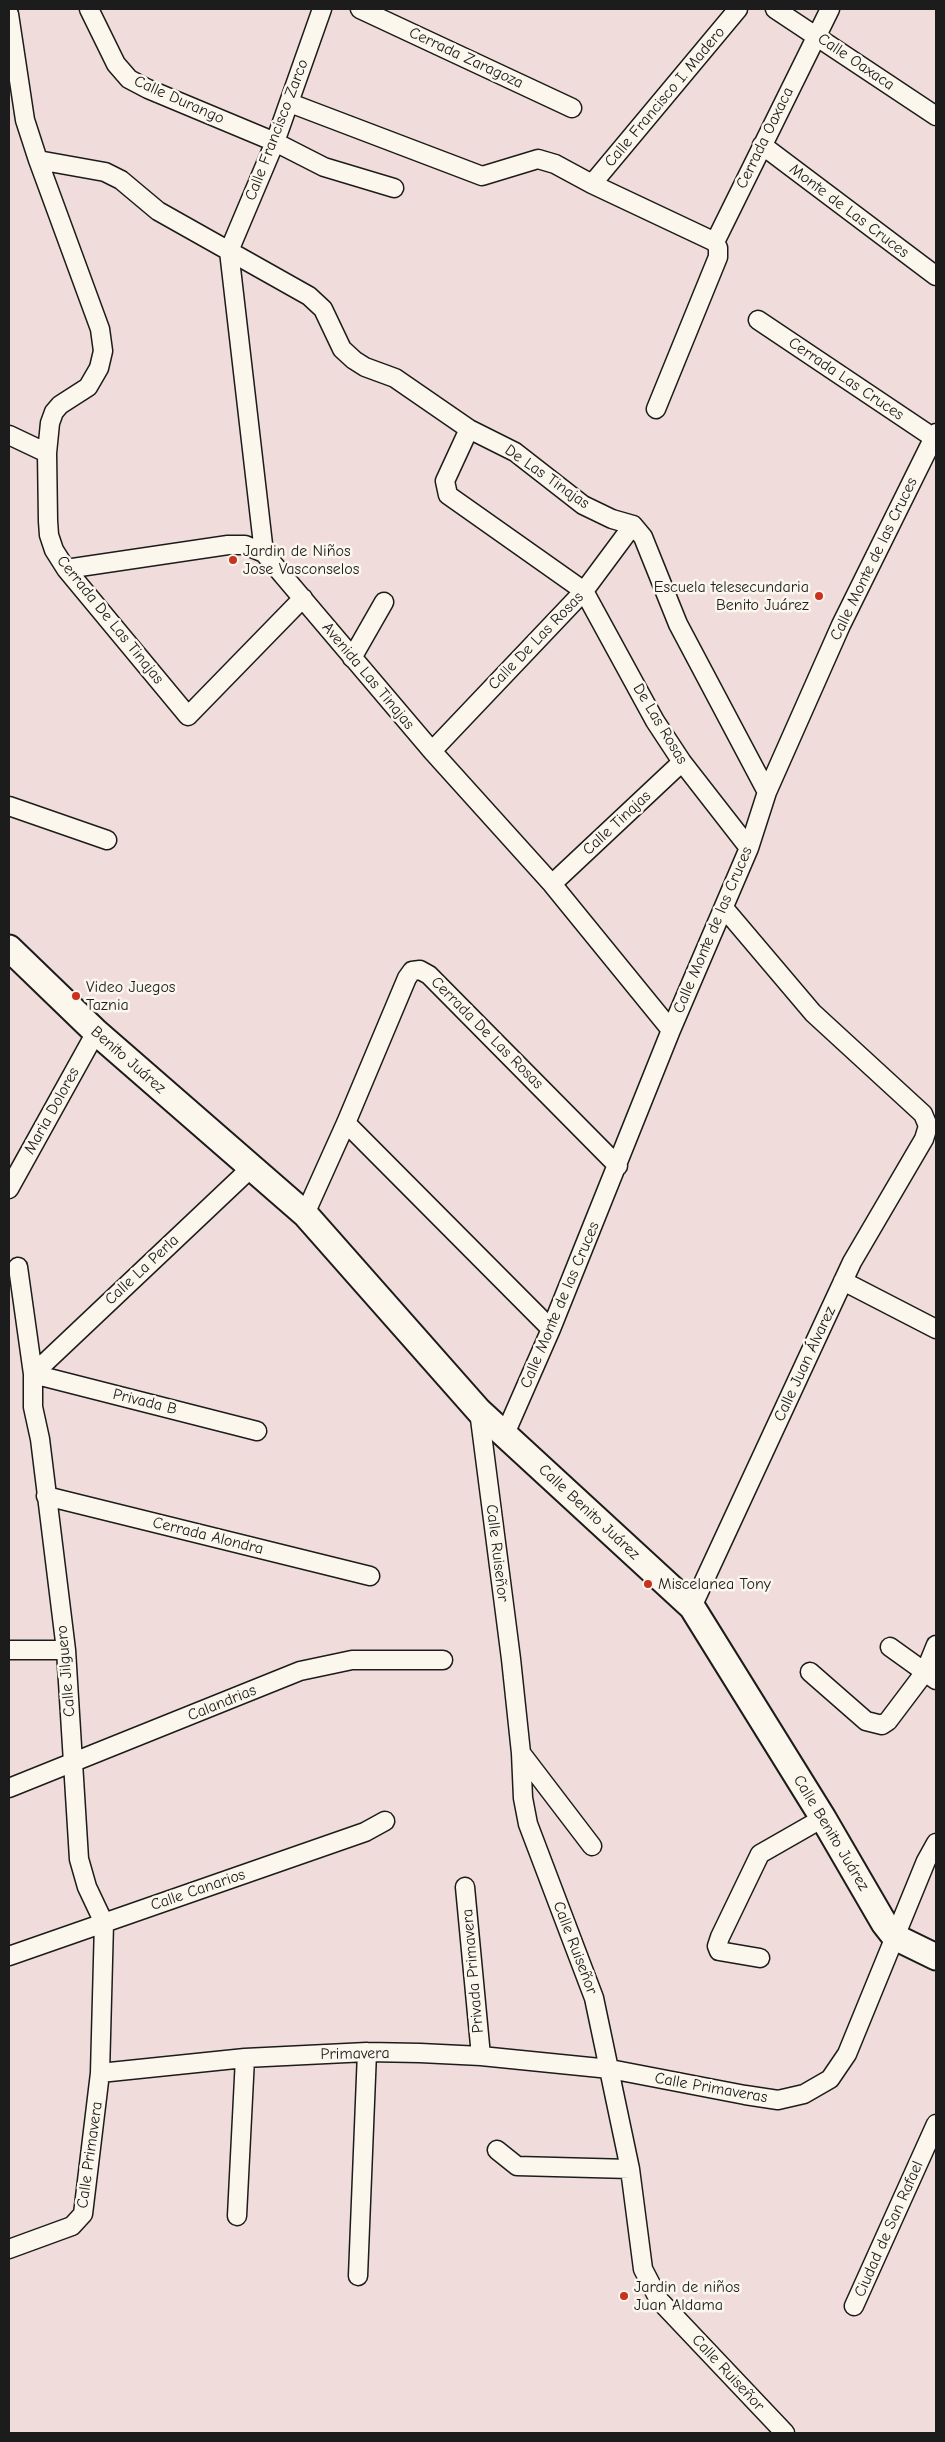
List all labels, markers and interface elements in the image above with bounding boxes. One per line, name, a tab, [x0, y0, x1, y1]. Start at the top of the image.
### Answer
street label: Cerrada Zaragoza	[406, 23, 526, 93]
street label: Calle Francisco I. Madero	[601, 23, 729, 171]
street label: Calle Oaxaca	[814, 29, 898, 95]
street label: Calle Francisco Zarco	[241, 57, 313, 203]
street label: Calle Durango	[131, 72, 227, 128]
street label: Cerrada Oaxaca	[732, 84, 798, 192]
street label: Monte de Las Cruces	[785, 160, 913, 262]
street label: Cerrada Las Cruces	[785, 333, 907, 425]
street label: De Las Tinajas	[501, 441, 593, 513]
street label: Calle Monte de las Cruces	[826, 474, 922, 644]
place label: Jardin de Niños Jose Vasconselos	[243, 541, 359, 579]
street label: Cerrada De Las Tinajas	[52, 552, 168, 688]
marker: Jardin de Niños Jose Vasconselos	[227, 554, 239, 566]
place label: Escuela telesecundaria Benito Juárez	[654, 577, 809, 615]
street label: Calle De Las Rosas	[484, 588, 588, 694]
marker: Escuela telesecundaria Benito Juárez	[813, 590, 825, 602]
street label: Avenida Las Tinajas	[318, 619, 418, 733]
street label: De Las Rosas	[628, 680, 692, 768]
street label: Calle Tinajas	[579, 787, 655, 859]
street label: Calle Monte de las Cruces	[669, 844, 757, 1016]
street label: Cerrada De Las Rosas	[427, 973, 547, 1093]
place label: Video Juegos Taznia	[86, 977, 176, 1015]
marker: Video Juegos Taznia	[70, 990, 82, 1002]
street label: Benito Juárez	[87, 1022, 169, 1098]
street label: Maria Dolores	[20, 1064, 84, 1158]
street label: Calle Monte de las Cruces	[516, 1219, 604, 1391]
street label: Calle La Perla	[101, 1231, 183, 1309]
street label: Calle Juan Álvarez	[770, 1303, 840, 1425]
street label: Privada B	[111, 1385, 179, 1419]
street label: Calle Benito Juárez	[534, 1460, 644, 1564]
street label: Calle Ruiseñor	[481, 1503, 513, 1603]
street label: Cerrada Alondra	[151, 1513, 265, 1559]
place label: Miscelanea Tony	[658, 1574, 771, 1594]
marker: Miscelanea Tony	[642, 1578, 654, 1590]
street label: Calle Jilguero	[52, 1624, 80, 1718]
street label: Calandrias	[185, 1681, 259, 1725]
street label: Calle Benito Juárez	[789, 1772, 873, 1894]
street label: Calle Canarios	[148, 1865, 248, 1915]
street label: Calle Ruiseñor	[548, 1899, 602, 1997]
street label: Privada Primavera	[458, 1908, 488, 2034]
street label: Primavera	[320, 2044, 390, 2064]
street label: Calle Primaveras	[653, 2069, 769, 2107]
street label: Calle Primavera	[73, 2100, 107, 2210]
street label: Ciudad de San Rafael	[850, 2158, 928, 2300]
place label: Jardin de niños Juan Aldama	[634, 2277, 740, 2315]
marker: Jardin de niños Juan Aldama	[618, 2290, 630, 2302]
street label: Calle Ruiseñor	[688, 2331, 768, 2415]

